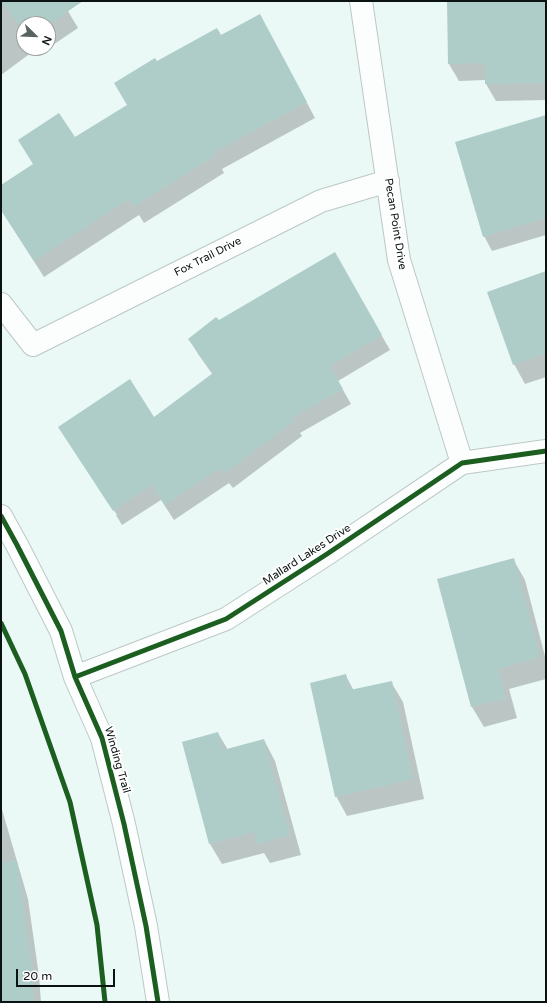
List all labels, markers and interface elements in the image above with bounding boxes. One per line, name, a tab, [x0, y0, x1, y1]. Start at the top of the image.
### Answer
north arrow	[16, 16, 56, 56]
text: N	[39, 34, 54, 47]
street label: Pecan Point Drive	[381, 177, 409, 271]
street label: Fox Trail Drive	[172, 234, 244, 280]
street label: Mallard Lakes Drive	[261, 522, 353, 588]
street label: Winding Trail	[101, 725, 133, 795]
scale bar	[18, 961, 117, 987]
text: 20 m	[23, 969, 52, 983]

